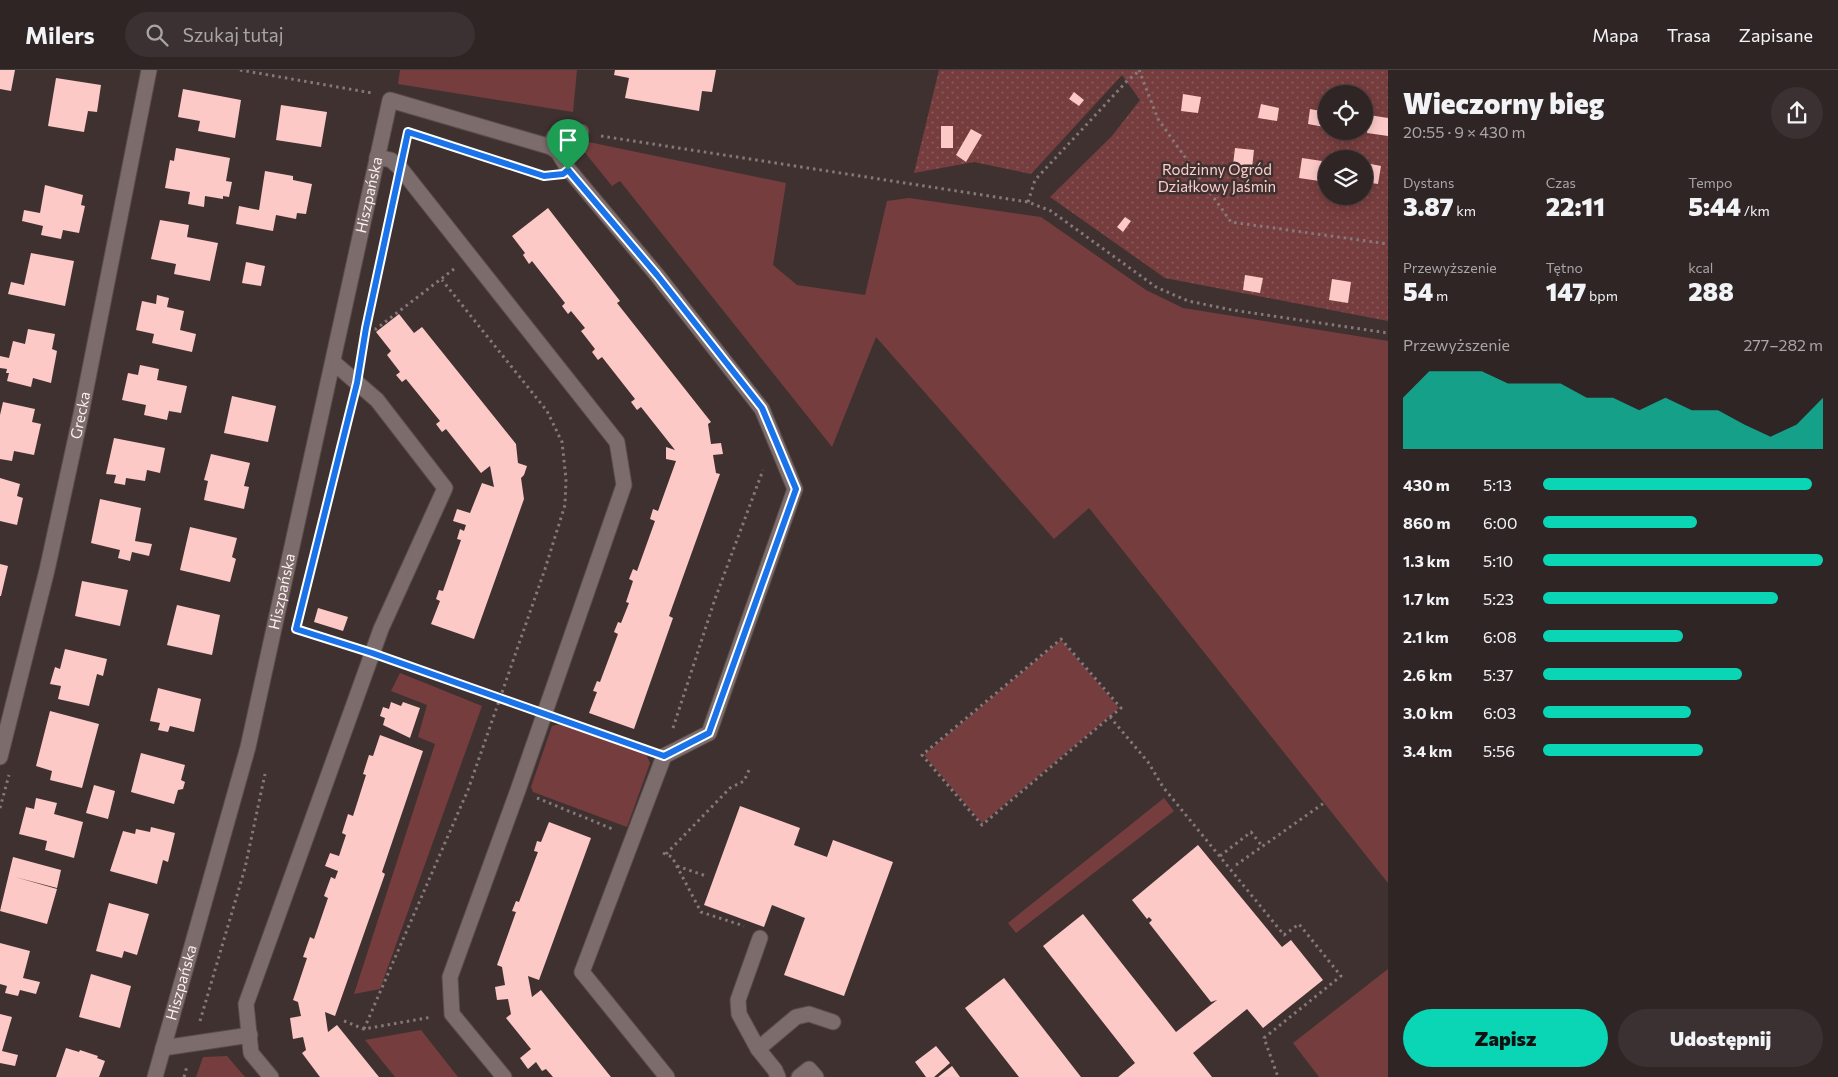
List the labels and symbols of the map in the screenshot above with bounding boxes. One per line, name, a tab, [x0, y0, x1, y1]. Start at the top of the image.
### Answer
pin	[547, 119, 589, 170]
street label: Hiszpańska	[351, 155, 385, 235]
park label: Rodzinny Ogród Działkowy Jaśmin	[1158, 160, 1276, 195]
street label: Grecka	[66, 390, 93, 441]
street label: Hiszpańska	[264, 552, 298, 631]
street label: Hiszpańska	[161, 943, 200, 1022]

